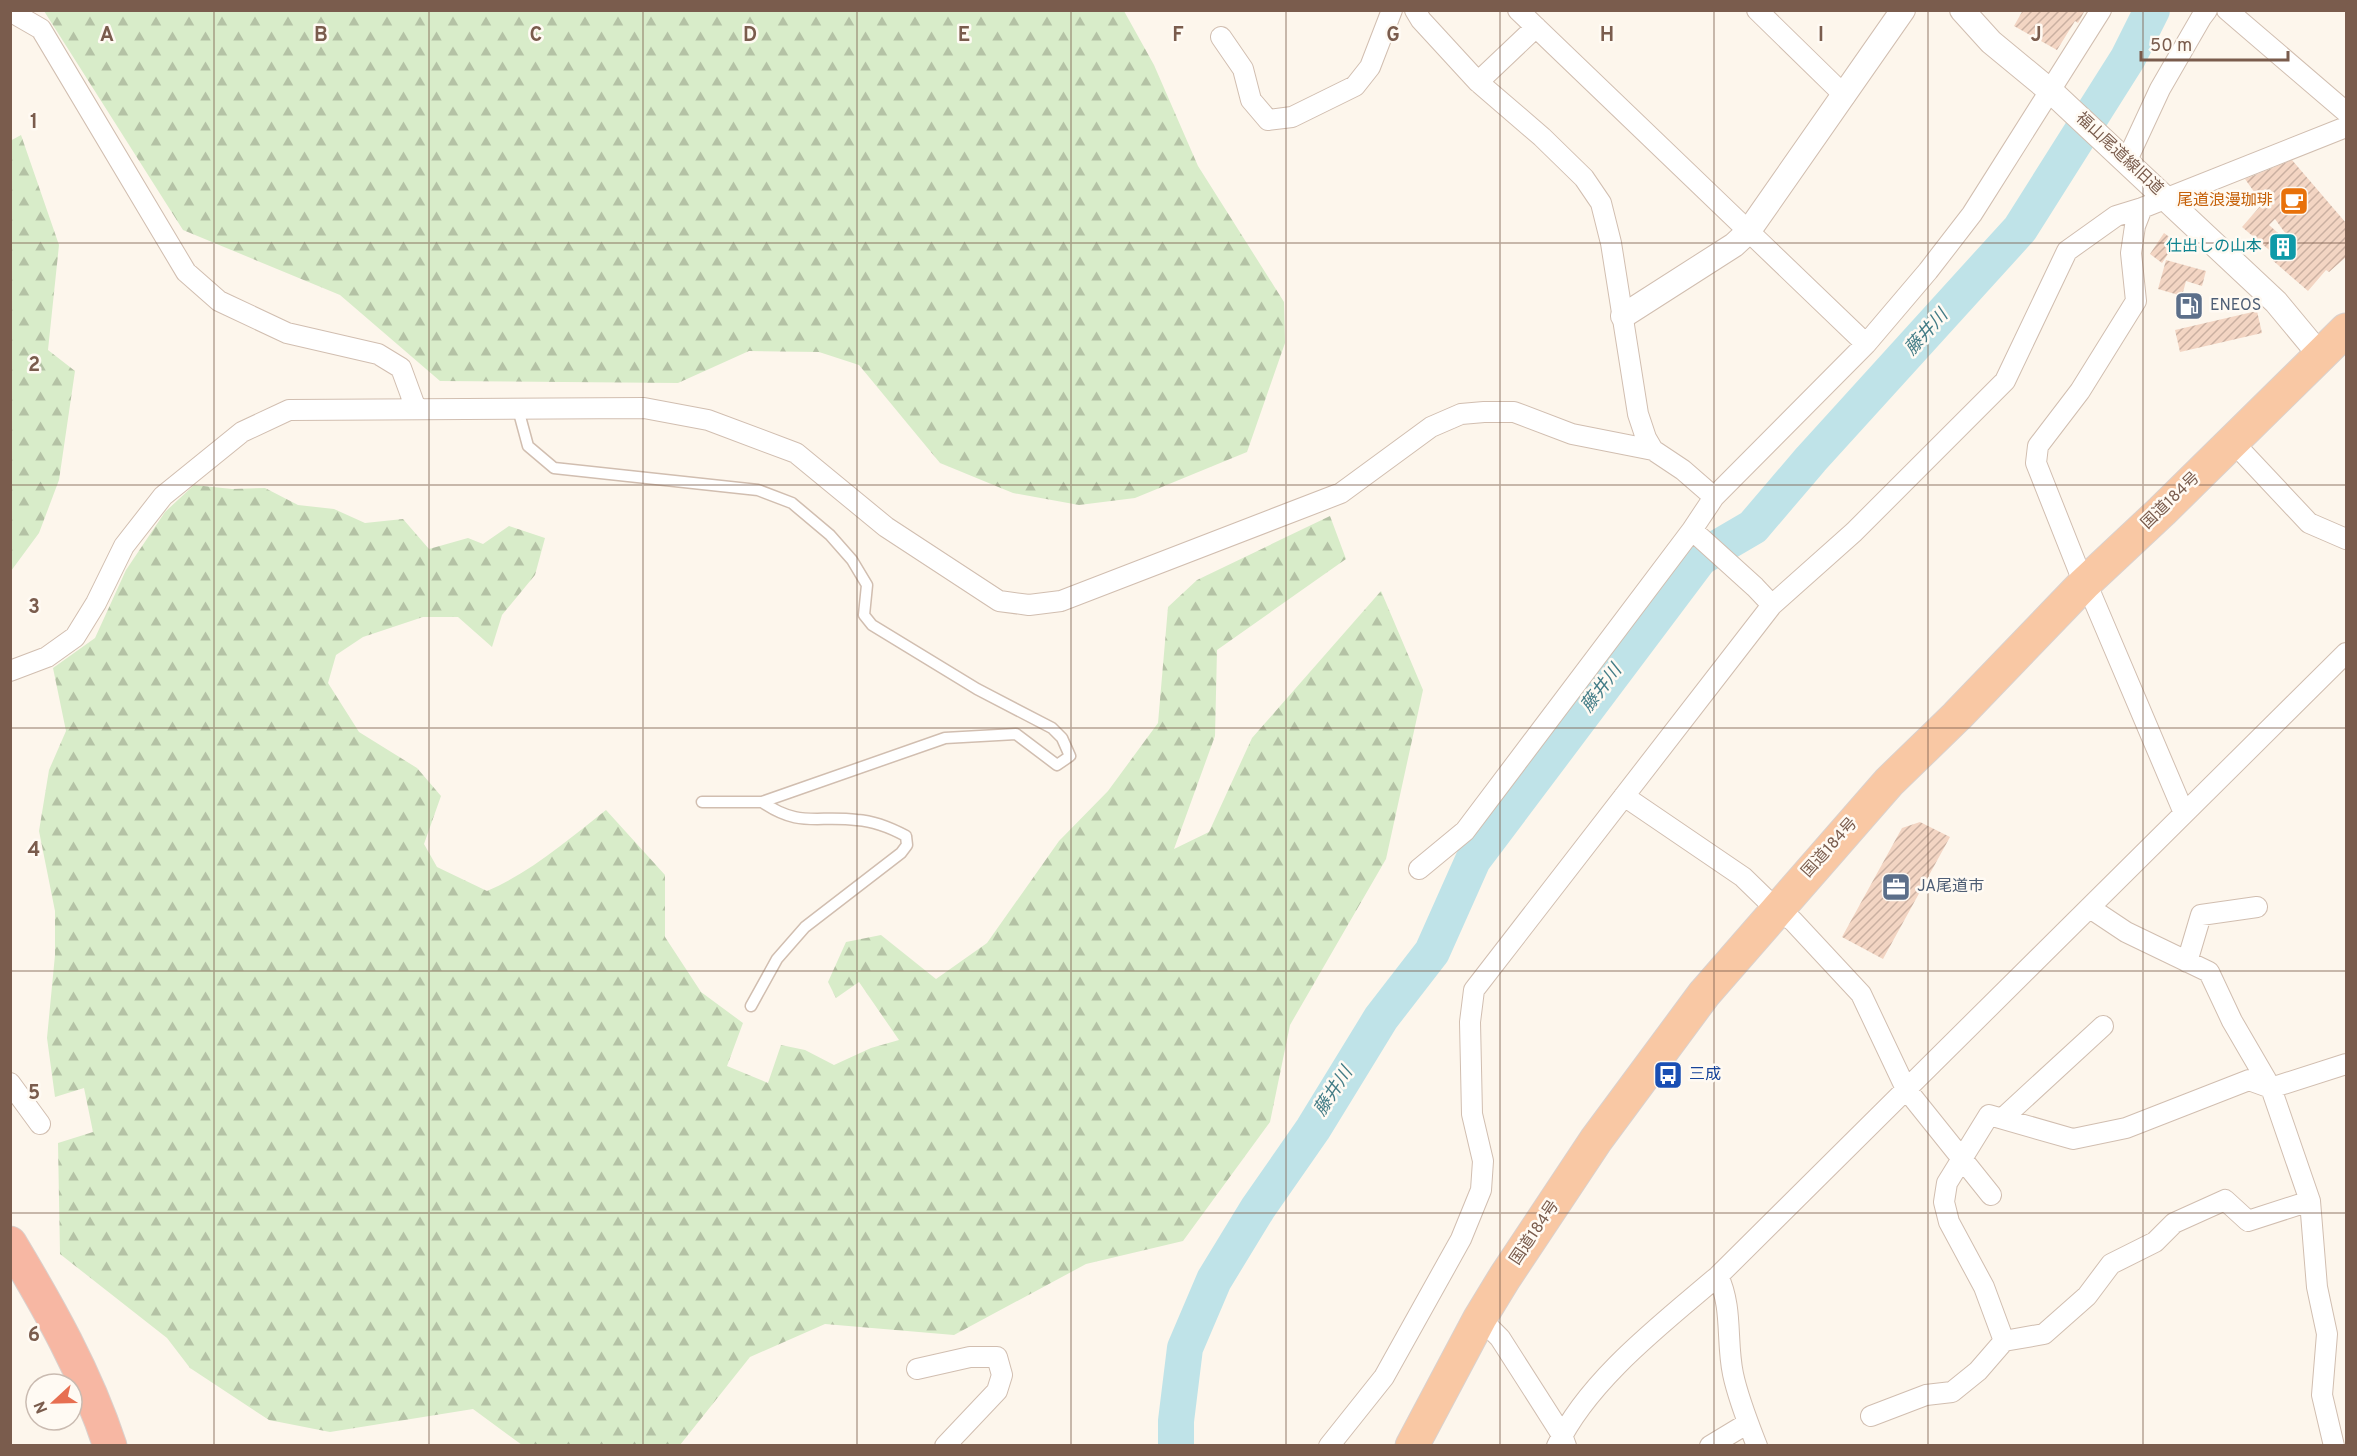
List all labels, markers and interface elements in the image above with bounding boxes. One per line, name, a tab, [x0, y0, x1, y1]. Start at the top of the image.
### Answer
text: A	[100, 23, 114, 49]
text: B	[314, 23, 328, 49]
text: C	[530, 23, 542, 49]
text: D	[743, 23, 757, 49]
text: E	[958, 23, 970, 49]
text: F	[1172, 23, 1184, 49]
text: G	[1386, 23, 1400, 49]
text: H	[1600, 23, 1614, 49]
text: I	[1818, 23, 1824, 49]
text: J	[2030, 23, 2042, 49]
scale bar	[2141, 24, 2288, 62]
text: 50 m	[2150, 35, 2192, 58]
street label: 福山尾道線旧道	[2071, 108, 2167, 200]
text: 1	[30, 110, 38, 136]
cafe icon: 尾道浪漫珈琲	[2278, 185, 2310, 217]
place label: 尾道浪漫珈琲	[2177, 191, 2273, 211]
building icon: 仕出しの山本	[2267, 231, 2299, 263]
place label: 仕出しの山本	[2166, 237, 2262, 257]
fuel station icon: ENEOS	[2173, 290, 2205, 322]
place label: ENEOS	[2210, 296, 2261, 316]
water label: 藤井川	[1900, 304, 1955, 361]
text: 2	[28, 353, 40, 379]
street label: 国道184号	[2138, 468, 2204, 534]
text: 3	[28, 595, 40, 621]
water label: 藤井川	[1577, 659, 1629, 717]
street label: 国道184号	[1798, 814, 1862, 882]
text: 4	[28, 838, 40, 864]
office icon: JA尾道市	[1880, 871, 1912, 903]
place label: JA尾道市	[1917, 877, 1984, 897]
bus stop icon: 三成	[1652, 1059, 1684, 1091]
water label: 藤井川	[1310, 1061, 1359, 1121]
place label: 三成	[1689, 1065, 1721, 1085]
text: 5	[28, 1081, 40, 1107]
street label: 国道184号	[1506, 1197, 1564, 1269]
text: 6	[28, 1323, 40, 1349]
north arrow	[24, 1372, 84, 1432]
text: N	[31, 1398, 53, 1416]

